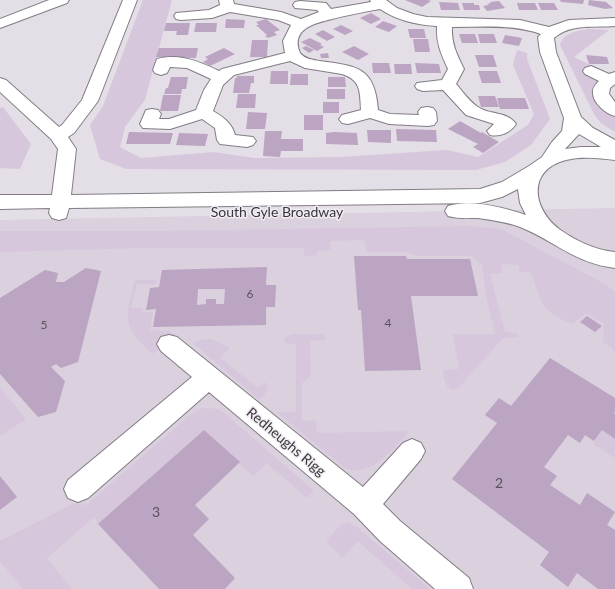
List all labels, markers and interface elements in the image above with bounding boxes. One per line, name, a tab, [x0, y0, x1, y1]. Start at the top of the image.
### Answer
street label: South Gyle Broadway	[211, 204, 343, 220]
house number: 6	[247, 287, 253, 301]
house number: 4	[385, 316, 391, 330]
house number: 5	[41, 318, 47, 332]
street label: Redheughs Rigg	[243, 404, 329, 480]
house number: 2	[495, 475, 503, 491]
house number: 3	[152, 504, 160, 520]

